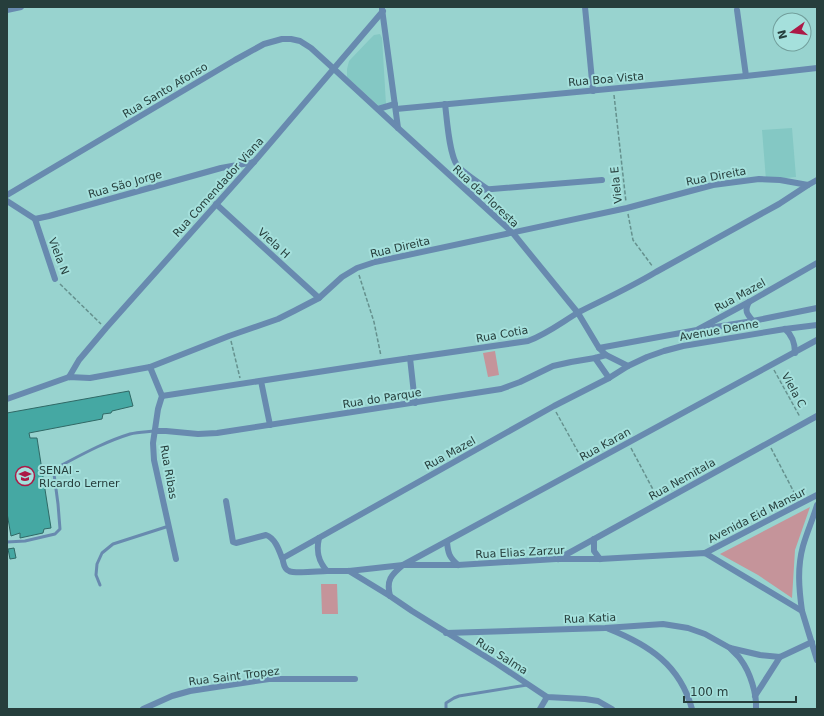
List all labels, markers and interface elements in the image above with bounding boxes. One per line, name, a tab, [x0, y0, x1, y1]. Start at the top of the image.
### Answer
north arrow	[772, 12, 812, 52]
text: N	[775, 28, 790, 40]
street label: Rua Santo Afonso	[120, 60, 210, 121]
street label: Rua Boa Vista	[568, 70, 644, 89]
street label: Rua Comendador Viana	[170, 135, 267, 240]
street label: Rua da Floresta	[450, 162, 521, 230]
street label: Rua Direita	[685, 164, 747, 189]
street label: Viela E	[608, 166, 625, 204]
street label: Rua São Jorge	[87, 168, 164, 201]
street label: Viela H	[255, 226, 292, 261]
street label: Rua Direita	[369, 234, 431, 261]
street label: Viela N	[46, 236, 72, 277]
street label: Rua Mazel	[713, 276, 768, 315]
street label: Avenue Denne	[678, 317, 760, 344]
street label: Rua Cotia	[475, 323, 529, 345]
street label: Viela C	[779, 370, 809, 410]
street label: Rua do Parque	[342, 386, 423, 411]
street label: Rua Karan	[577, 425, 633, 464]
street label: Rua Mazel	[423, 434, 478, 473]
street label: Rua Ribas	[157, 444, 180, 500]
street label: Rua Nemitala	[647, 456, 718, 503]
place label: SENAI - RIcardo Lerner	[39, 464, 120, 490]
school or university icon: SENAI - RIcardo Lerner	[14, 465, 36, 487]
street label: Avenida Eid Mansur	[706, 485, 809, 546]
street label: Rua Elias Zarzur	[475, 544, 566, 561]
street label: Rua Katia	[564, 611, 616, 626]
street label: Rua Salma	[473, 635, 530, 677]
street label: Rua Saint Tropez	[188, 664, 281, 689]
scale bar	[684, 678, 796, 704]
text: 100 m	[690, 685, 728, 699]

